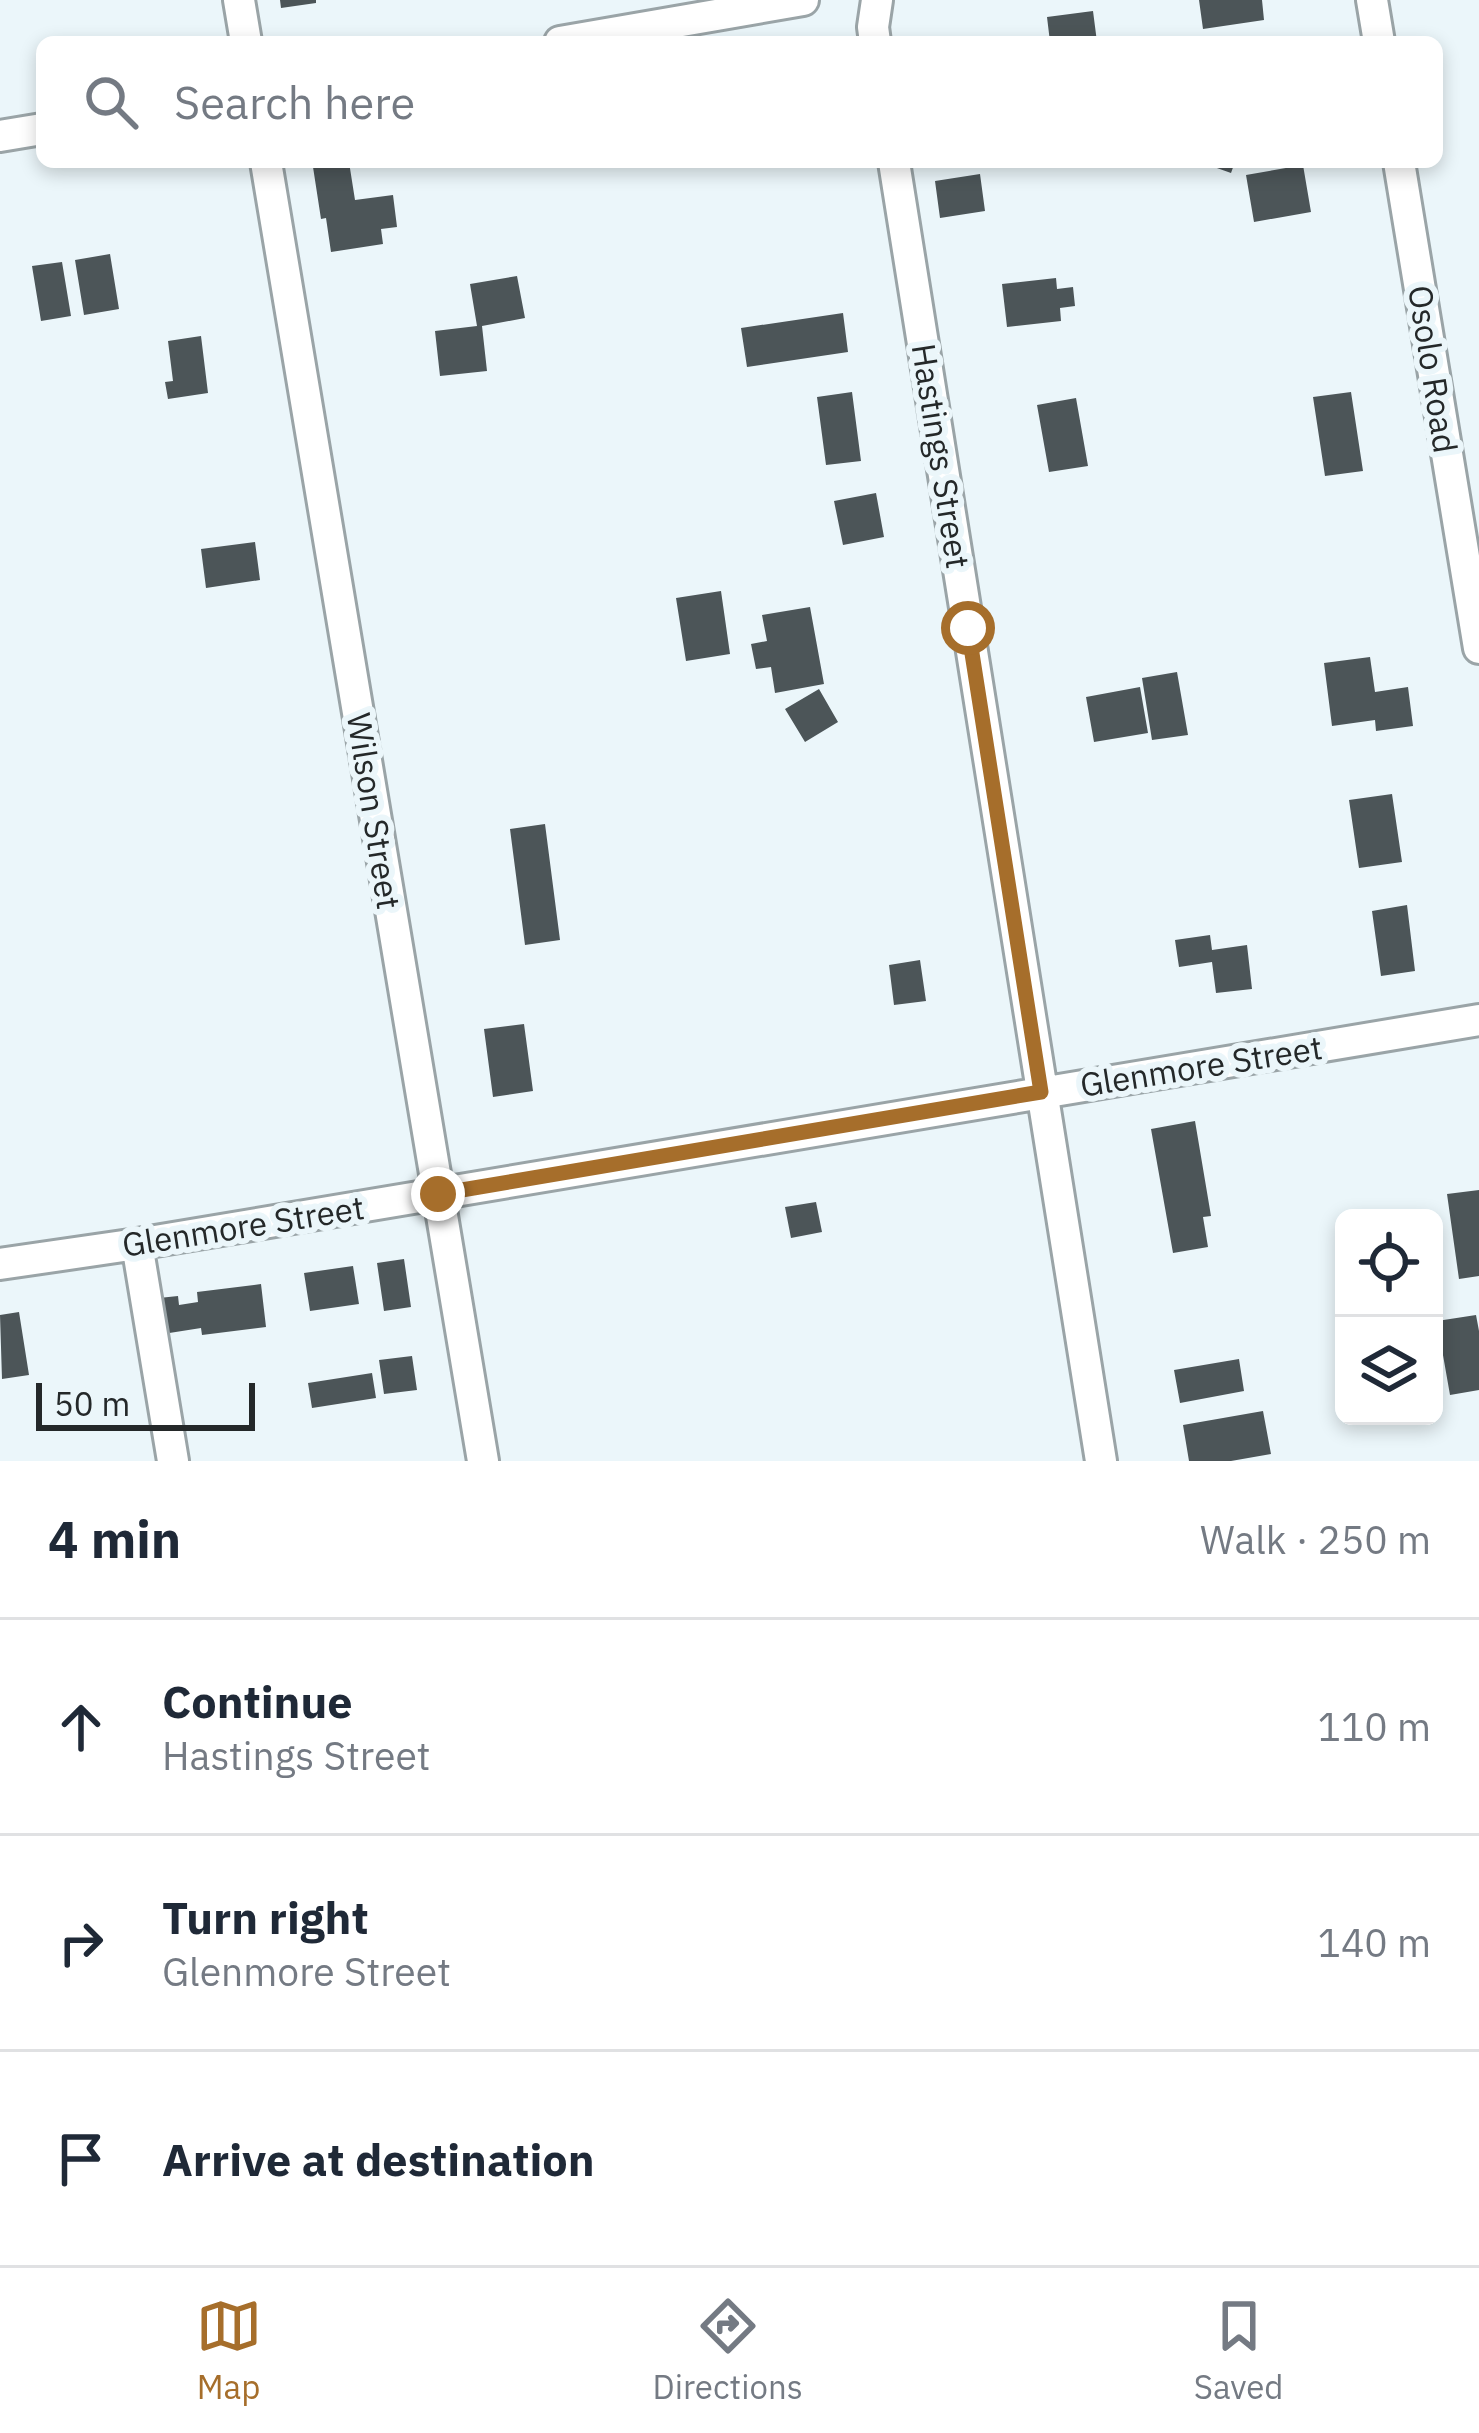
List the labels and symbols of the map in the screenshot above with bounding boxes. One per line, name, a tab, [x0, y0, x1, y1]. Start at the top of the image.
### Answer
street label: Osolo Road	[1399, 282, 1468, 456]
street label: Hastings Street	[902, 340, 980, 571]
route start	[941, 601, 995, 655]
street label: Wilson Street	[338, 710, 411, 912]
street label: Glenmore Street	[1077, 1025, 1325, 1106]
route end	[411, 1167, 465, 1221]
street label: Glenmore Street	[119, 1185, 367, 1266]
scale bar	[36, 1377, 255, 1430]

